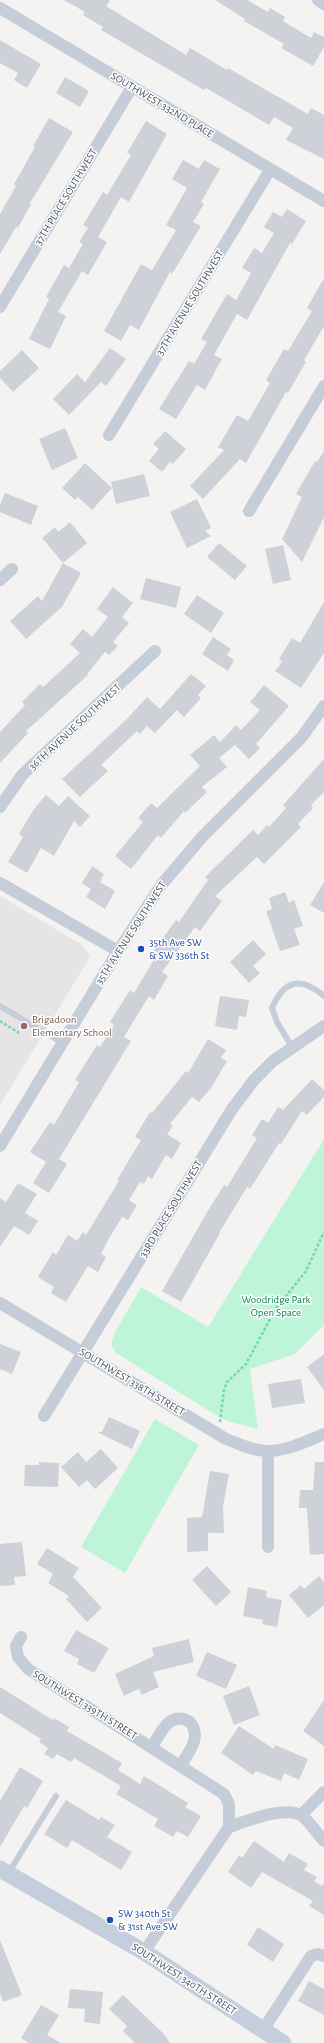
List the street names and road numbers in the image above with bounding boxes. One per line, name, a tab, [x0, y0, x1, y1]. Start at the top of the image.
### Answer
street label: SOUTHWEST 332ND PLACE	[108, 69, 216, 141]
street label: 37TH PLACE SOUTHWEST	[32, 146, 100, 248]
street label: 37TH AVENUE SOUTHWEST	[153, 248, 227, 358]
street label: 36TH AVENUE SOUTHWEST	[26, 681, 124, 773]
street label: 35TH AVENUE SOUTHWEST	[93, 879, 169, 987]
street label: 33RD PLACE SOUTHWEST	[137, 1158, 205, 1260]
street label: SOUTHWEST 338TH STREET	[77, 1345, 187, 1419]
street label: SOUTHWEST 339TH STREET	[30, 1667, 140, 1743]
street label: SOUTHWEST 340TH STREET	[129, 1940, 239, 2018]

